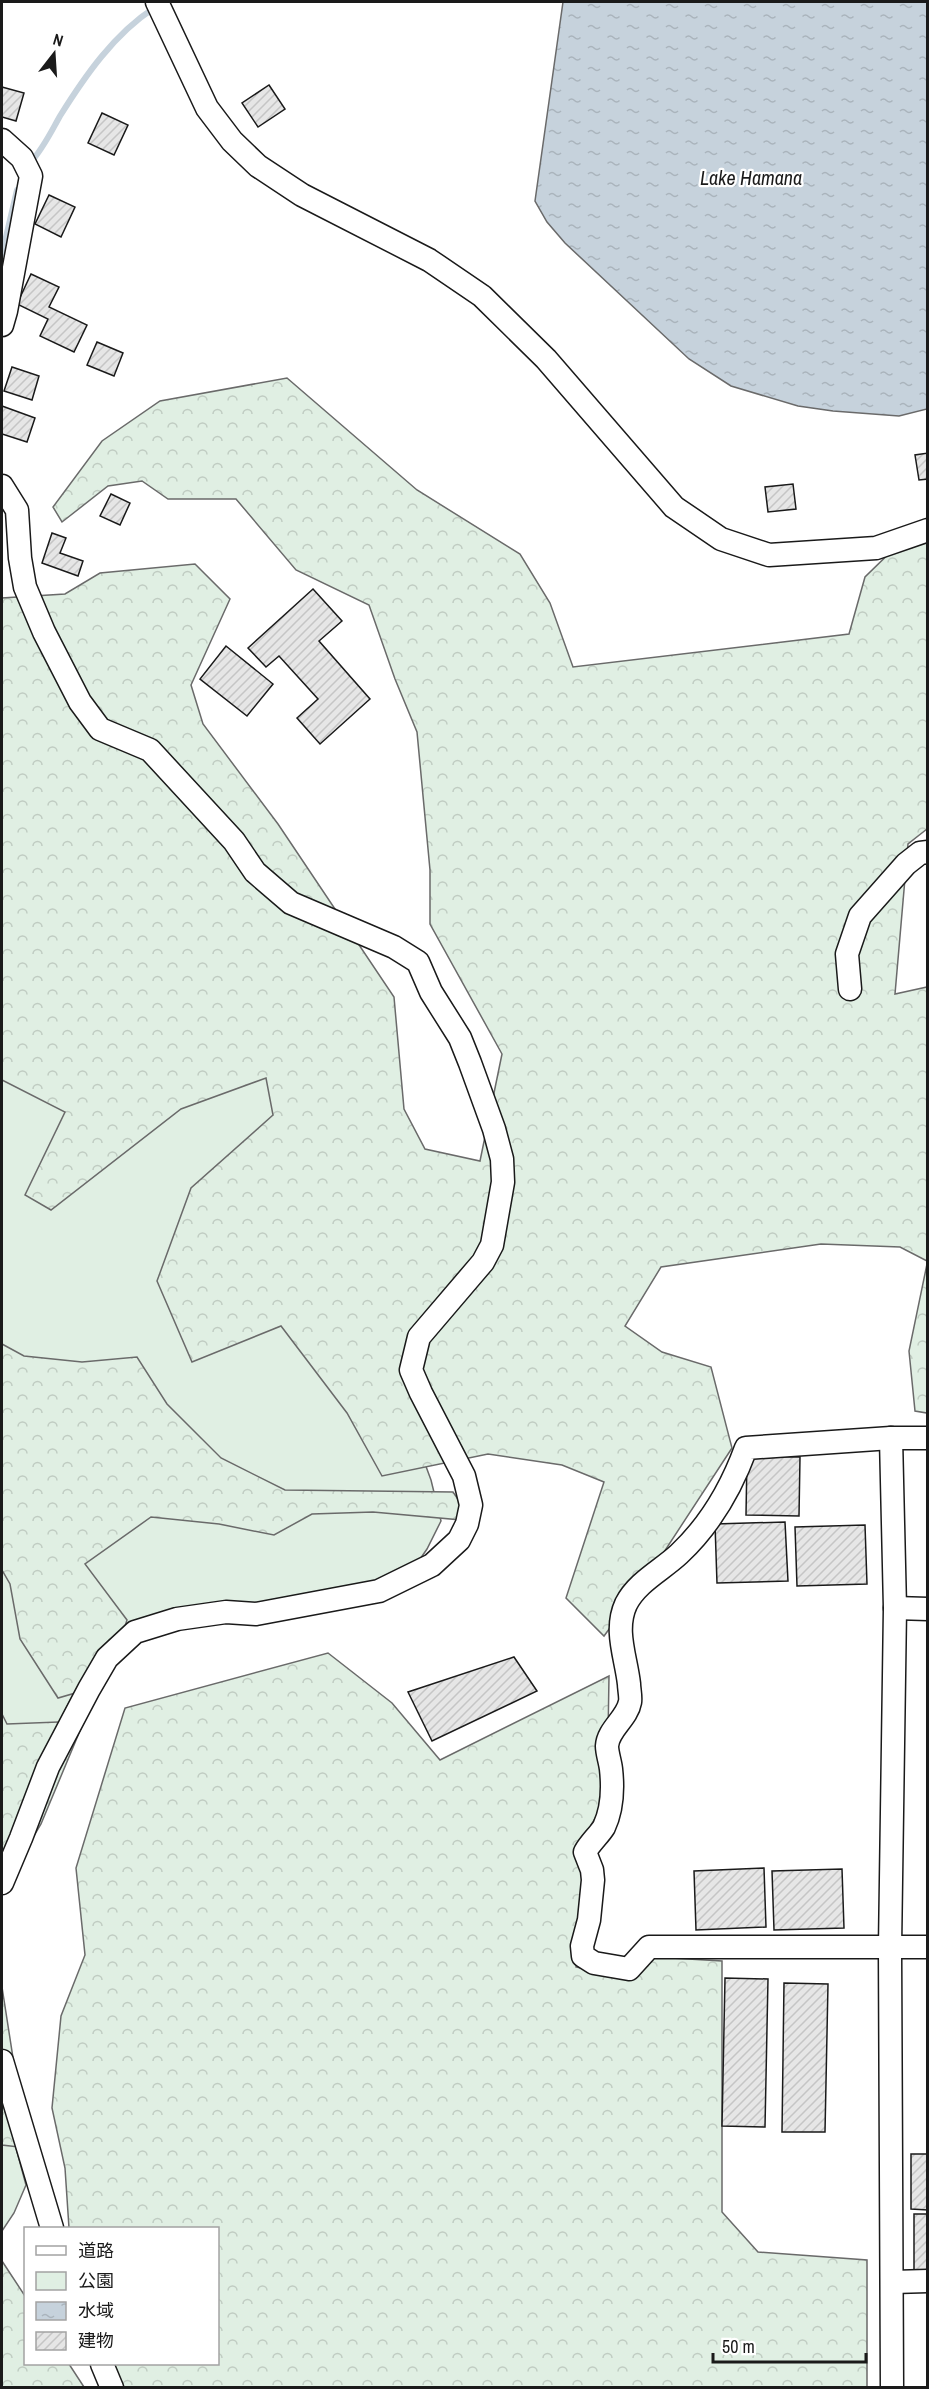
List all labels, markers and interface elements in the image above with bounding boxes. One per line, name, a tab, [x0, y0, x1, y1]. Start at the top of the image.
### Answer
north arrow	[24, 24, 84, 84]
text: N	[51, 28, 66, 52]
water label: Lake Hamana	[700, 164, 802, 191]
legend	[24, 2227, 219, 2365]
text: 道路	[78, 2238, 114, 2263]
text: 公園	[78, 2268, 114, 2293]
text: 水域	[78, 2298, 114, 2323]
scale bar	[713, 2326, 866, 2364]
text: 建物	[78, 2328, 114, 2353]
text: 50 m	[722, 2334, 755, 2359]

